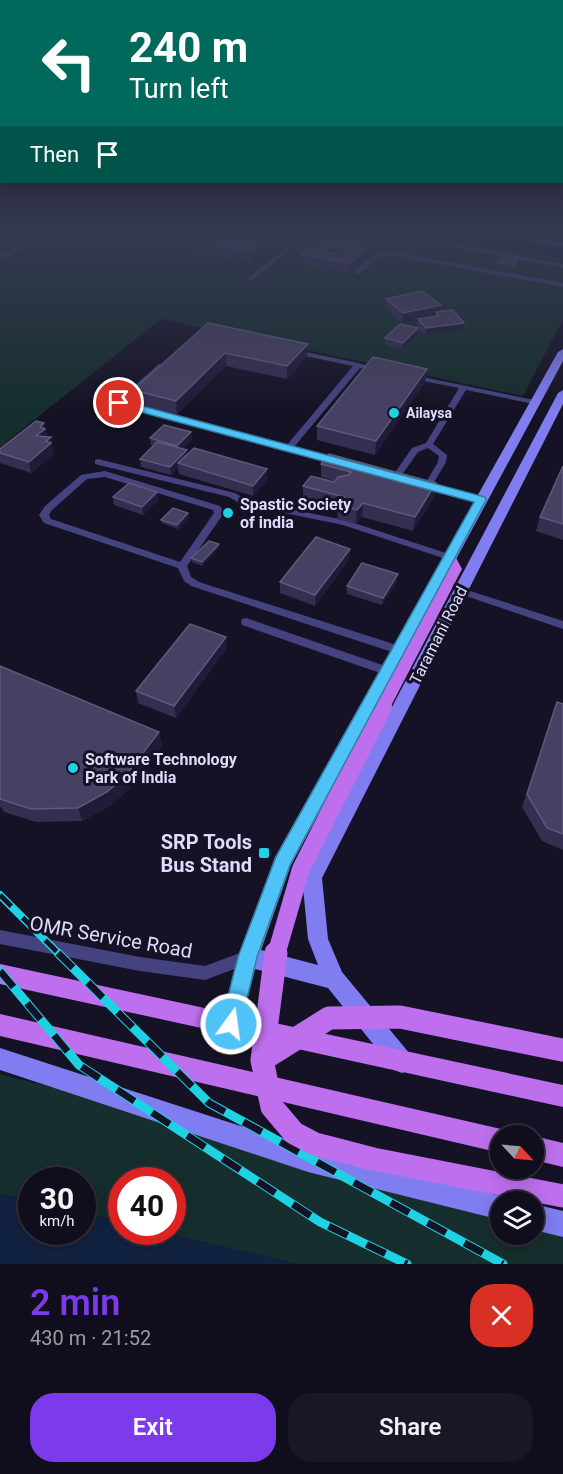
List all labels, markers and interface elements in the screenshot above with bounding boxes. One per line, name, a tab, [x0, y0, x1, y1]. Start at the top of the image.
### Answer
text: 240 m	[129, 23, 248, 72]
icon: left	[30, 24, 108, 102]
text: Turn left	[129, 73, 229, 105]
icon: arrive	[91, 138, 124, 171]
text: Then	[30, 142, 79, 167]
pin	[93, 377, 144, 428]
icon: arrive	[102, 386, 135, 419]
place label: Ailaysa	[406, 405, 452, 421]
marker: Ailaysa	[387, 406, 401, 420]
place label: Spastic Society of india	[240, 495, 352, 532]
marker: Spastic Society of india	[221, 506, 235, 520]
street label: Taramani Road	[406, 583, 471, 687]
place label: Software Technology Park of India	[85, 750, 238, 787]
marker: Software Technology Park of India	[66, 761, 80, 775]
place label: SRP Tools Bus Stand	[161, 830, 252, 877]
marker: SRP Tools Bus Stand	[257, 846, 271, 860]
street label: OMR Service Road	[28, 911, 194, 963]
position arrow	[199, 992, 263, 1056]
north arrow	[490, 1125, 544, 1179]
map controls	[490, 1125, 544, 1245]
speed limit sign: 40	[108, 1167, 186, 1245]
text: 30	[40, 1181, 74, 1216]
button: layers	[490, 1191, 544, 1245]
text: km/h	[39, 1212, 75, 1230]
text: 2 min	[30, 1282, 120, 1324]
button: close	[470, 1284, 533, 1347]
text: 430 m · 21:52	[30, 1326, 151, 1350]
button: Exit	[30, 1393, 276, 1462]
button: Share	[288, 1393, 533, 1462]

